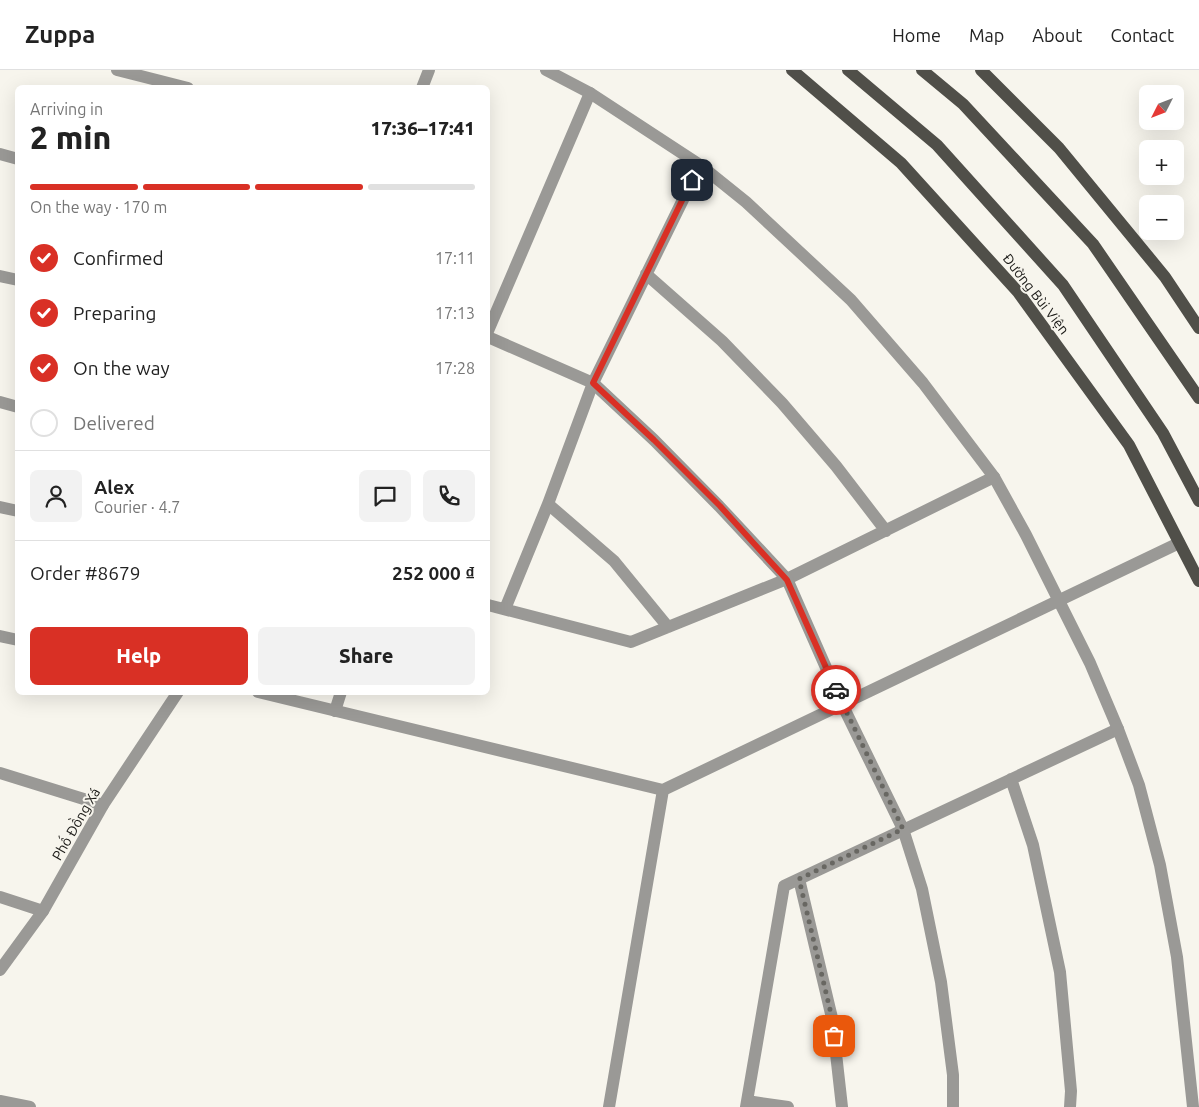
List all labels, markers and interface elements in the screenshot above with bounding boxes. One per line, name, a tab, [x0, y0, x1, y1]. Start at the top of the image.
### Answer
text: Zuppa	[25, 21, 95, 48]
text: Home	[892, 25, 941, 45]
text: Map	[969, 25, 1004, 45]
text: About	[1032, 25, 1082, 45]
text: Contact	[1110, 25, 1174, 45]
north arrow	[1139, 85, 1184, 130]
map controls	[1139, 85, 1184, 240]
text: Arriving in	[30, 100, 103, 118]
text: 17:36–17:41	[370, 117, 475, 139]
text: 2 min	[30, 119, 111, 155]
button: +	[1139, 140, 1184, 185]
pin	[671, 159, 713, 201]
icon: home	[678, 166, 706, 194]
button: −	[1139, 195, 1184, 240]
text: On the way · 170 m	[30, 198, 167, 216]
icon: check	[30, 244, 58, 272]
text: Confirmed	[73, 247, 164, 269]
text: 17:11	[435, 249, 475, 267]
street label: Đường Bùi Viện	[1000, 251, 1072, 337]
icon: check	[30, 299, 58, 327]
text: Preparing	[73, 302, 157, 324]
text: 17:13	[435, 304, 475, 322]
icon: check	[30, 354, 58, 382]
text: On the way	[73, 357, 170, 379]
text: 17:28	[435, 359, 475, 377]
text: Delivered	[73, 412, 155, 434]
button: person	[30, 470, 82, 522]
button: chat	[359, 470, 411, 522]
button: phone	[423, 470, 475, 522]
text: Alex	[94, 476, 134, 498]
text: Courier · 4.7	[94, 498, 180, 516]
text: Order #8679	[30, 562, 140, 584]
text: 252 000 ₫	[392, 562, 475, 584]
button: Help	[30, 627, 248, 685]
button: Share	[258, 627, 475, 685]
courier	[811, 665, 861, 715]
icon: car	[822, 676, 850, 704]
street label: Phố Đồng Xá	[47, 784, 103, 863]
pin	[813, 1015, 855, 1057]
icon: bag	[820, 1022, 848, 1050]

